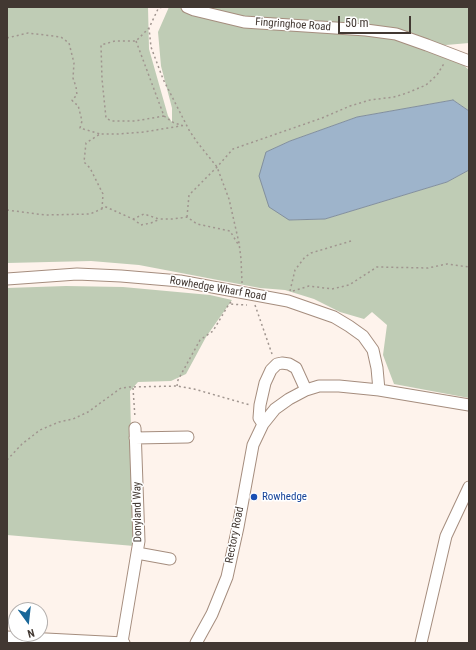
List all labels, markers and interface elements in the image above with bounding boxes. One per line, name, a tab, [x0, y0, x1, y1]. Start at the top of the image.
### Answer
scale bar	[340, 8, 413, 34]
street label: Fingringhoe Road	[255, 16, 331, 34]
text: 50 m	[345, 16, 369, 30]
street label: Rowhedge Wharf Road	[169, 274, 267, 304]
street label: Donyland Way	[131, 481, 145, 543]
place label: Rowhedge	[262, 490, 307, 504]
marker: Rowhedge	[249, 492, 259, 502]
street label: Rectory Road	[223, 506, 247, 564]
north arrow	[8, 602, 48, 642]
text: N	[26, 626, 36, 640]

